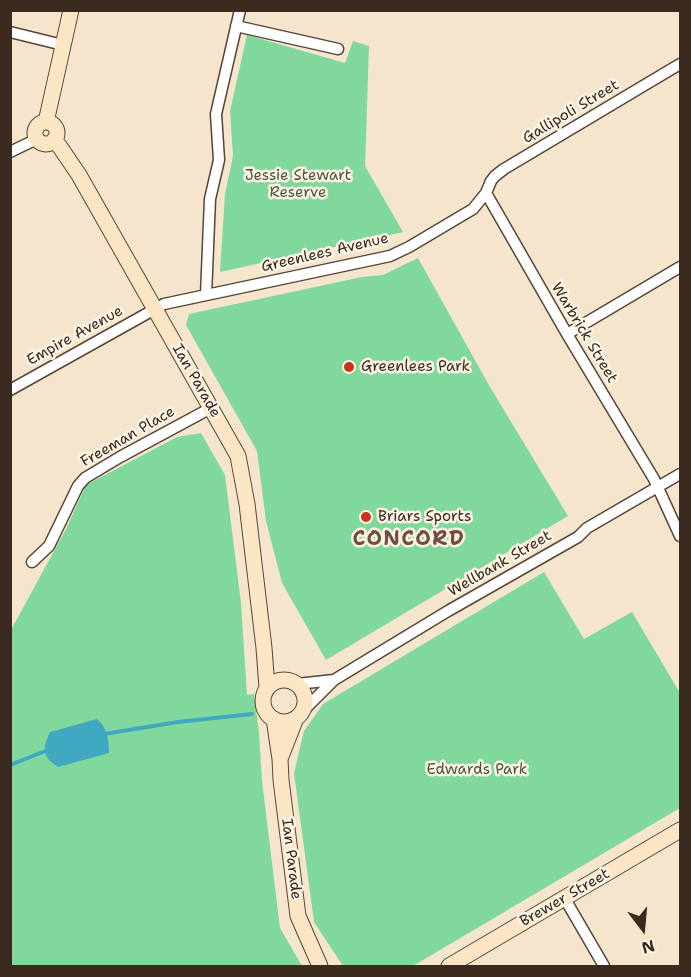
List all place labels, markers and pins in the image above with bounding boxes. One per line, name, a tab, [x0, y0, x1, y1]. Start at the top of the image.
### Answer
place label: Greenlees Park	[361, 358, 470, 376]
marker: Greenlees Park	[342, 360, 356, 374]
place label: Briars Sports	[378, 508, 471, 526]
marker: Briars Sports	[359, 510, 373, 524]

